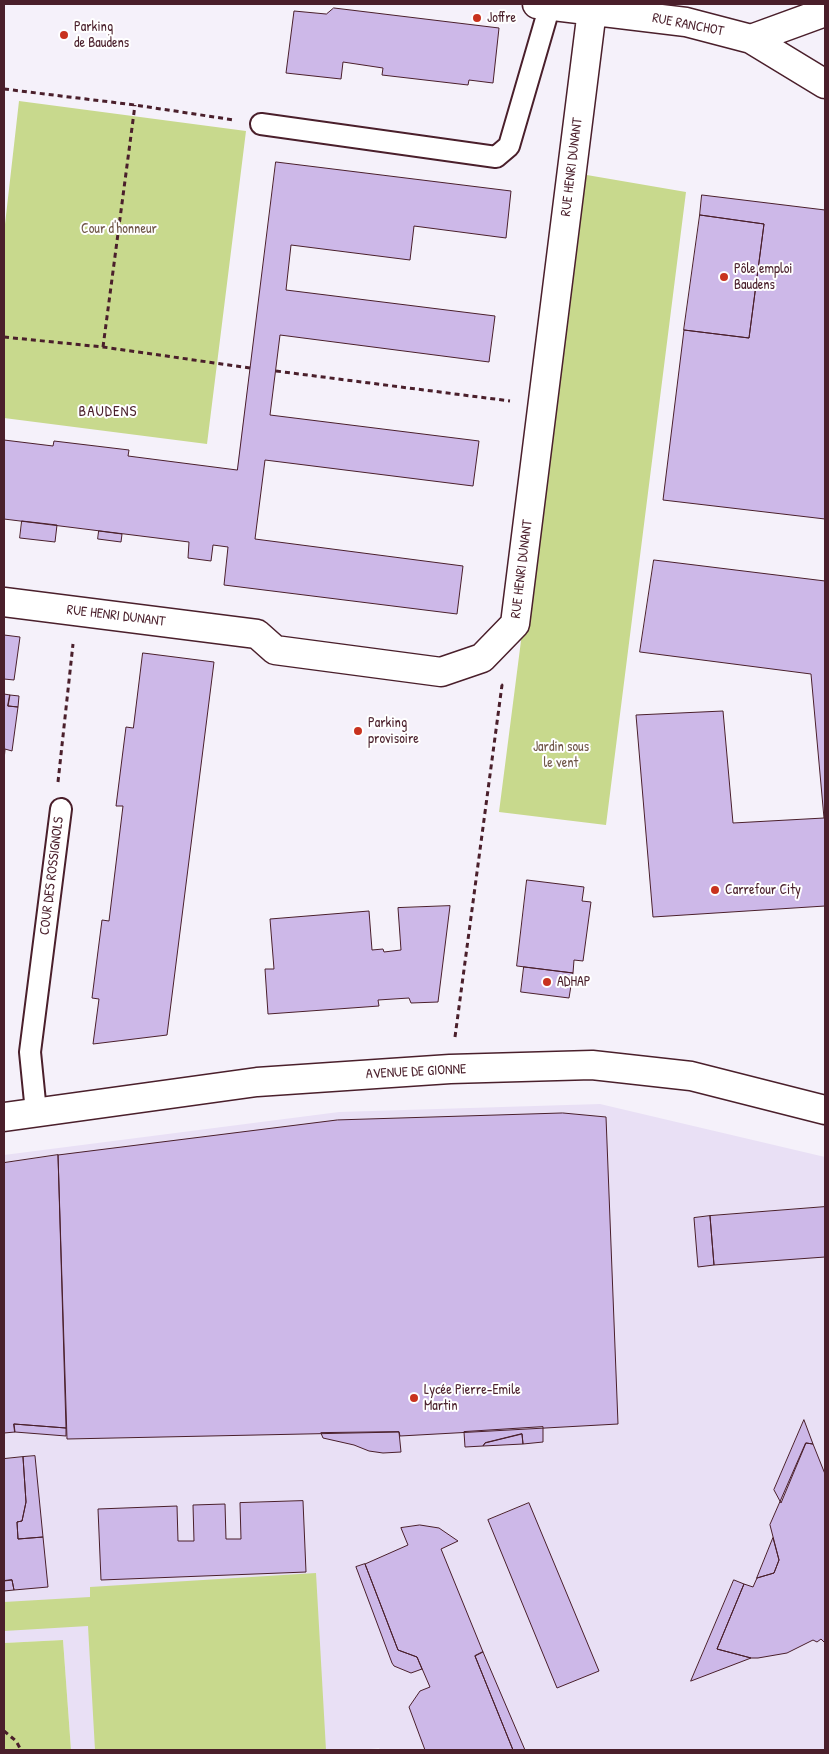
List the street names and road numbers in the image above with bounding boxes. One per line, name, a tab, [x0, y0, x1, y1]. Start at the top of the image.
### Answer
street label: RUE RANCHOT	[651, 10, 725, 40]
street label: RUE HENRI DUNANT	[558, 117, 586, 217]
street label: RUE HENRI DUNANT	[508, 519, 536, 619]
street label: RUE HENRI DUNANT	[66, 602, 166, 630]
street label: COUR DES ROSSIGNOLS	[36, 816, 68, 936]
street label: AVENUE DE GIONNE	[365, 1061, 467, 1083]

